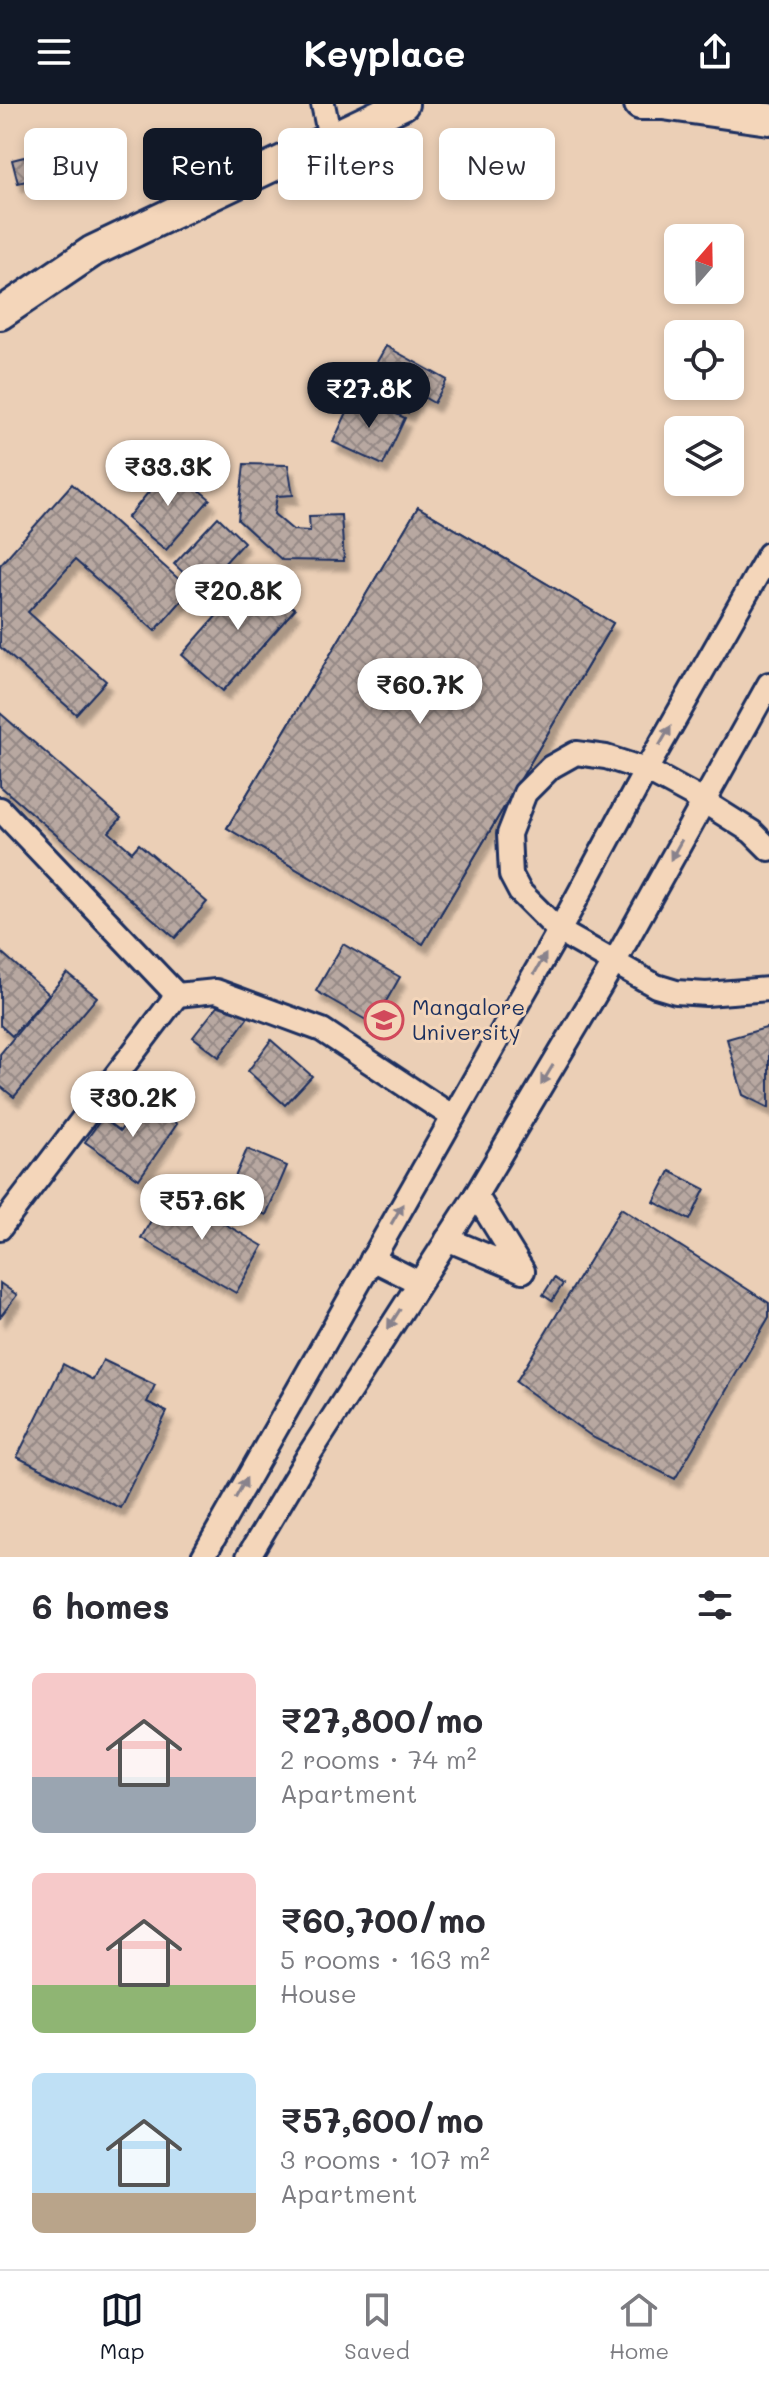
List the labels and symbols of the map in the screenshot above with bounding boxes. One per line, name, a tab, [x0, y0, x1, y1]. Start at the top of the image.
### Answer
north arrow	[664, 224, 744, 304]
pin: ₹27.8K	[304, 362, 434, 430]
pin: ₹33.3K	[103, 440, 233, 508]
pin: ₹20.8K	[173, 564, 303, 632]
pin: ₹60.7K	[355, 658, 485, 726]
one-way arrow	[658, 725, 672, 747]
one-way arrow	[669, 838, 683, 861]
one-way arrow	[533, 953, 547, 975]
place label: Mangalore University	[412, 992, 525, 1046]
school or university icon: Mangalore University	[363, 999, 405, 1041]
one-way arrow	[540, 1064, 554, 1086]
pin: ₹30.2K	[68, 1071, 198, 1139]
pin: ₹57.6K	[137, 1174, 267, 1242]
one-way arrow	[390, 1203, 404, 1225]
one-way arrow	[388, 1308, 402, 1330]
one-way arrow	[234, 1477, 247, 1500]

